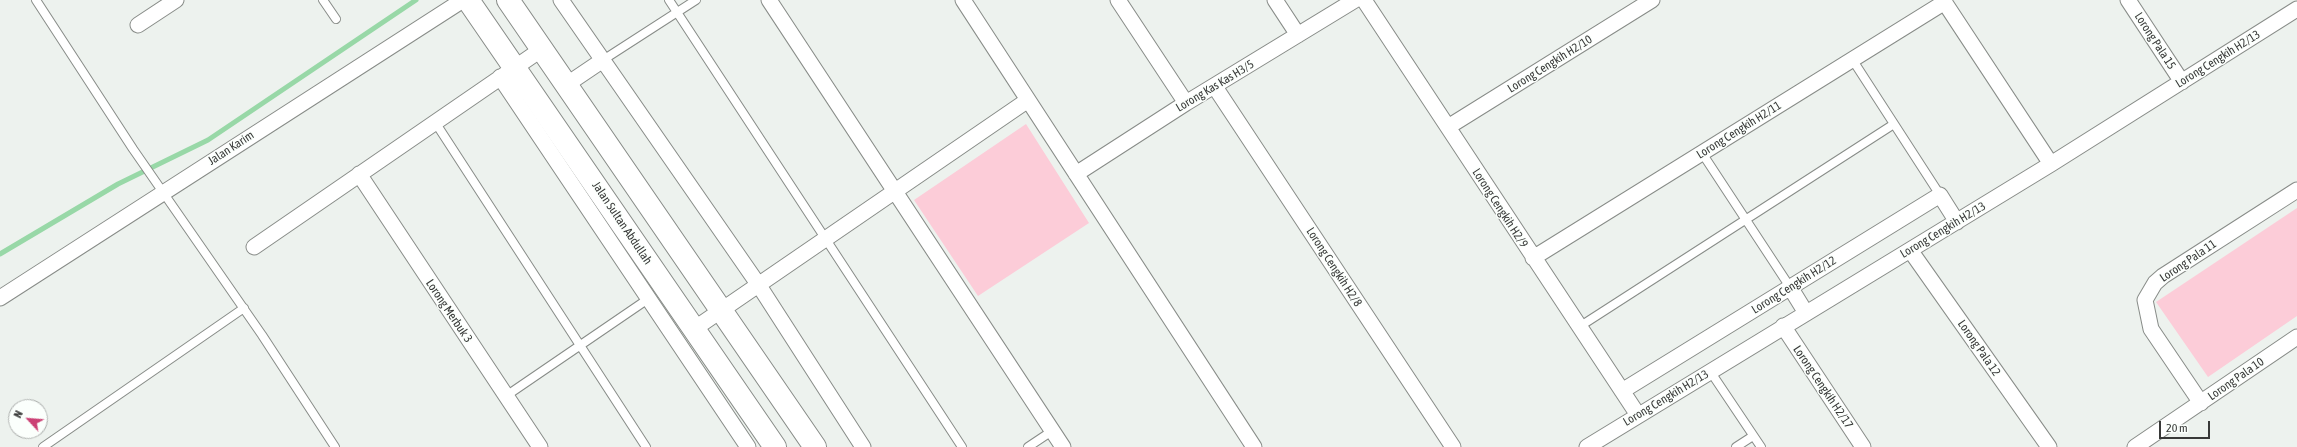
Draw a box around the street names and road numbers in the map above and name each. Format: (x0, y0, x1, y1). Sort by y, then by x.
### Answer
street label: Lorong Pala 15 (2131, 10, 2179, 72)
street label: Lorong Cengkih H2/13 (2173, 27, 2263, 91)
street label: Lorong Cengkih H2/10 (1505, 32, 1595, 96)
street label: Lorong Kas Kas H3/5 (1173, 57, 1257, 115)
street label: Lorong Cengkih H2/11 (1694, 98, 1784, 162)
street label: Jalan Karim (205, 128, 257, 168)
street label: Lorong Cengkih H2/9 (1469, 166, 1531, 250)
street label: Jalan Sultan Abdullah (589, 179, 655, 267)
street label: Lorong Cengkih H2/13 (1898, 199, 1988, 261)
street label: Lorong Cengkih H2/8 (1303, 225, 1365, 309)
street label: Lorong Pala 11 (2157, 237, 2219, 285)
street label: Lorong Cengkih H2/12 (1749, 253, 1839, 317)
street label: Lorong Merbuk 3 (423, 277, 475, 345)
street label: Lorong Pala 12 (1954, 317, 2004, 379)
street label: Lorong Cengkih H2/17 (1790, 343, 1856, 431)
street label: Lorong Pala 10 (2205, 354, 2267, 404)
street label: Lorong Cengkih H2/13 (1621, 367, 1711, 429)

